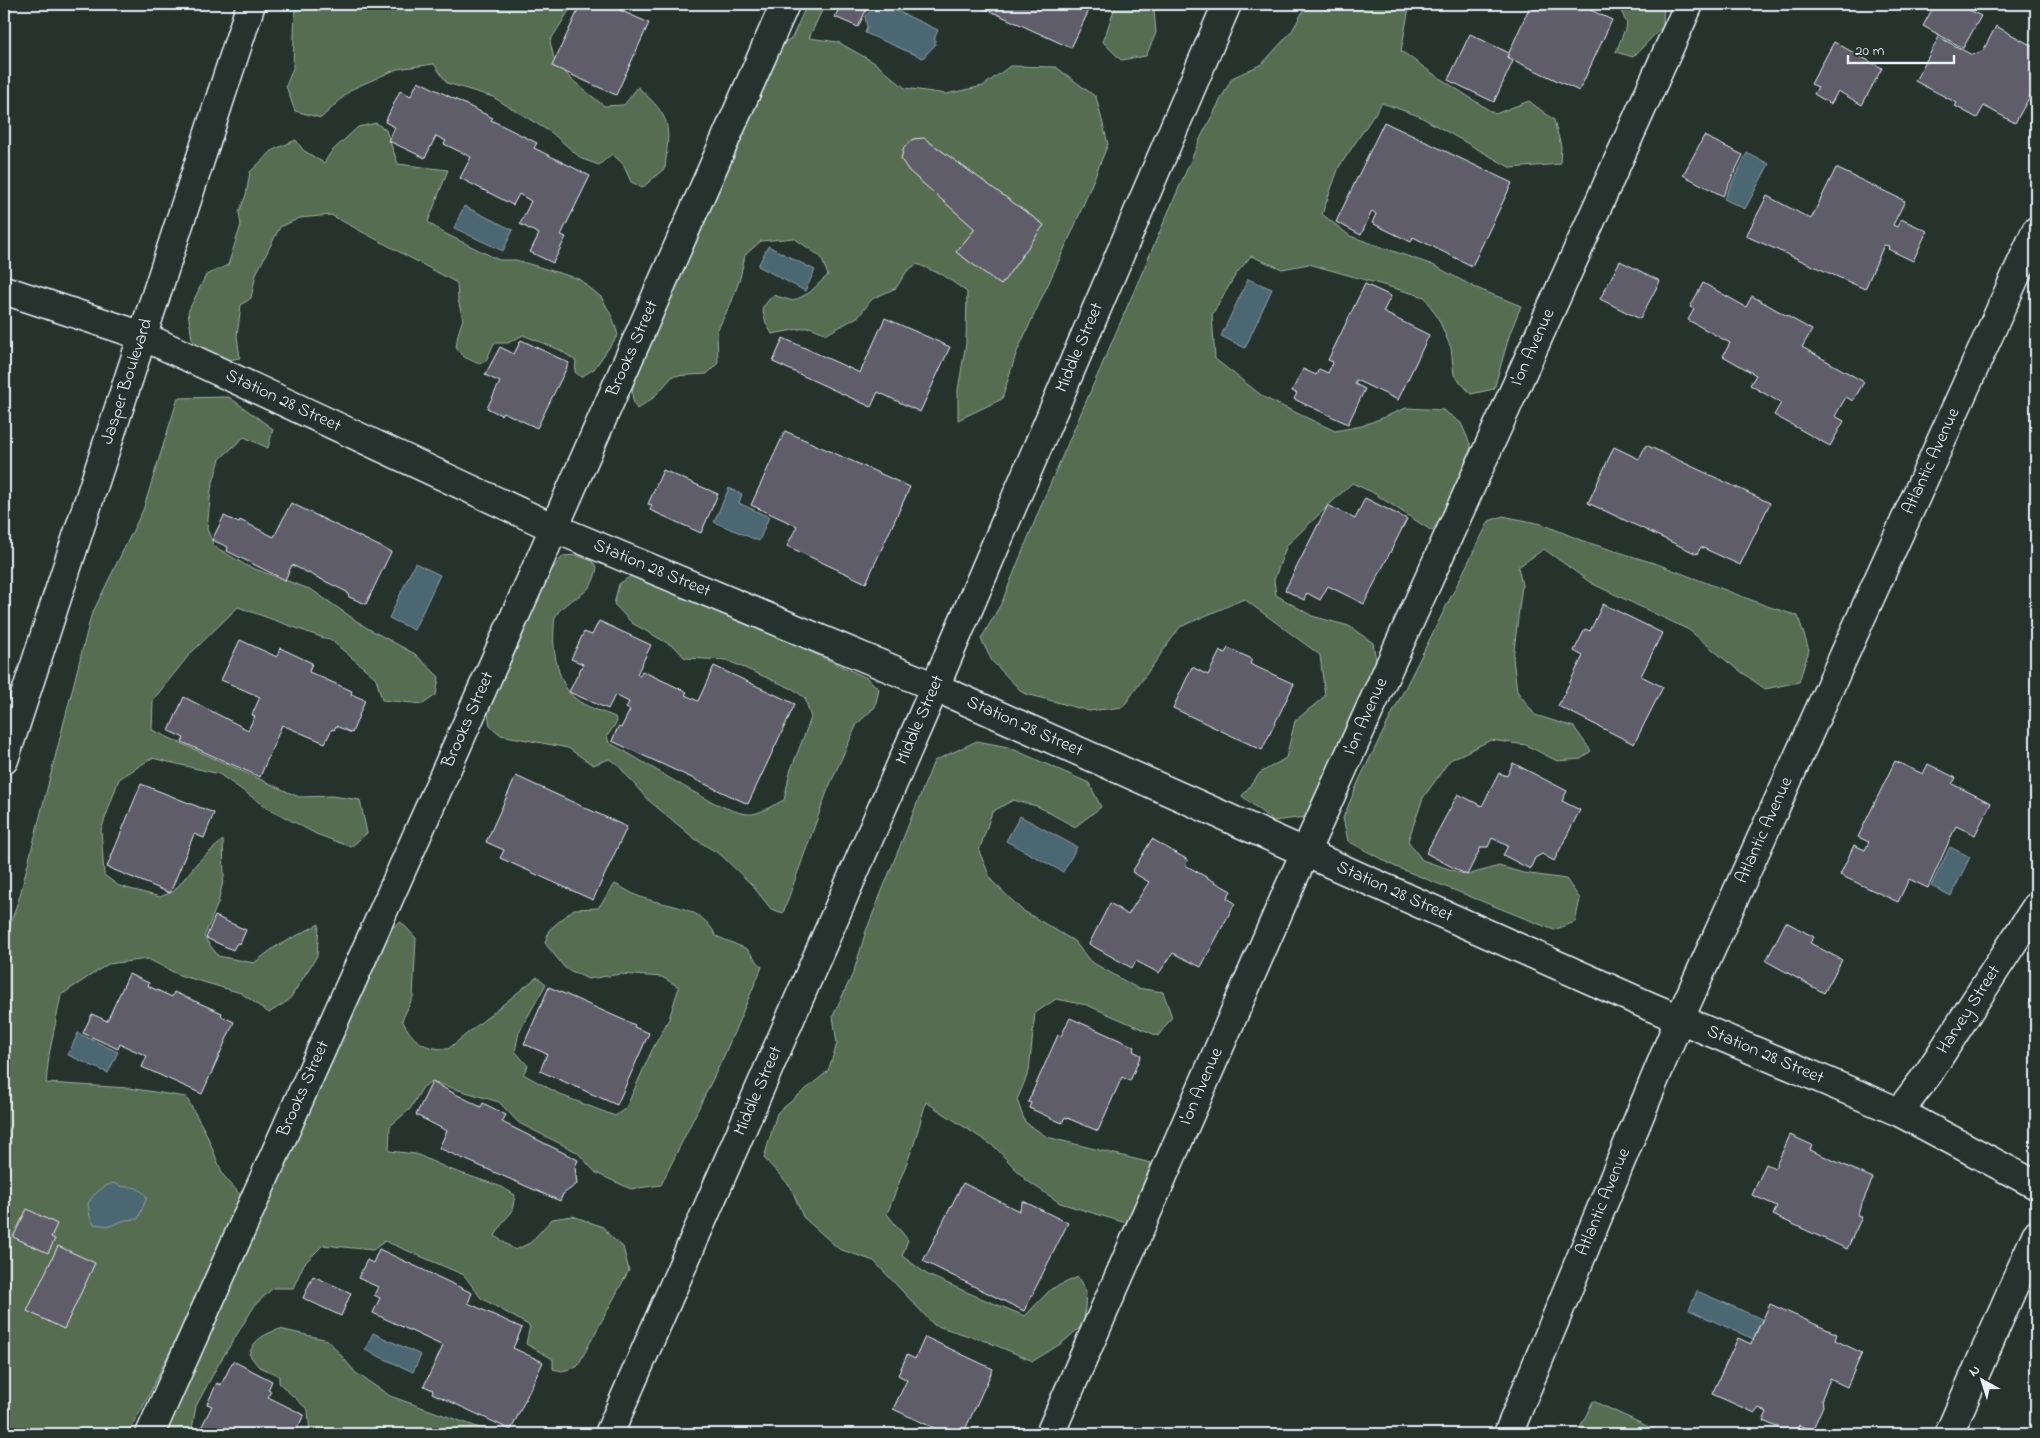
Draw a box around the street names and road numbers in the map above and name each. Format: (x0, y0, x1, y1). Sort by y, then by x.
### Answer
street label: Brooks Street (600, 296, 666, 402)
street label: Middle Street (1049, 299, 1111, 397)
street label: I'on Avenue (1505, 304, 1563, 391)
street label: Jasper Boulevard (95, 315, 160, 448)
street label: Station 28 Street (221, 363, 345, 440)
street label: Atlantic Avenue (1896, 403, 1968, 519)
street label: Station 28 Street (589, 533, 714, 605)
street label: Brooks Street (435, 668, 501, 773)
street label: Middle Street (890, 671, 952, 769)
street label: I'on Avenue (1338, 673, 1396, 760)
street label: Station 28 Street (962, 690, 1087, 764)
street label: Atlantic Avenue (1729, 772, 1801, 888)
street label: Station 28 Street (1332, 855, 1457, 930)
street label: Harvey Street (1931, 960, 2008, 1060)
street label: Station 28 Street (1702, 1019, 1828, 1092)
street label: Brooks Street (271, 1036, 337, 1142)
street label: Middle Street (728, 1042, 790, 1140)
street label: I'on Avenue (1173, 1043, 1231, 1130)
street label: Atlantic Avenue (1570, 1143, 1638, 1260)

